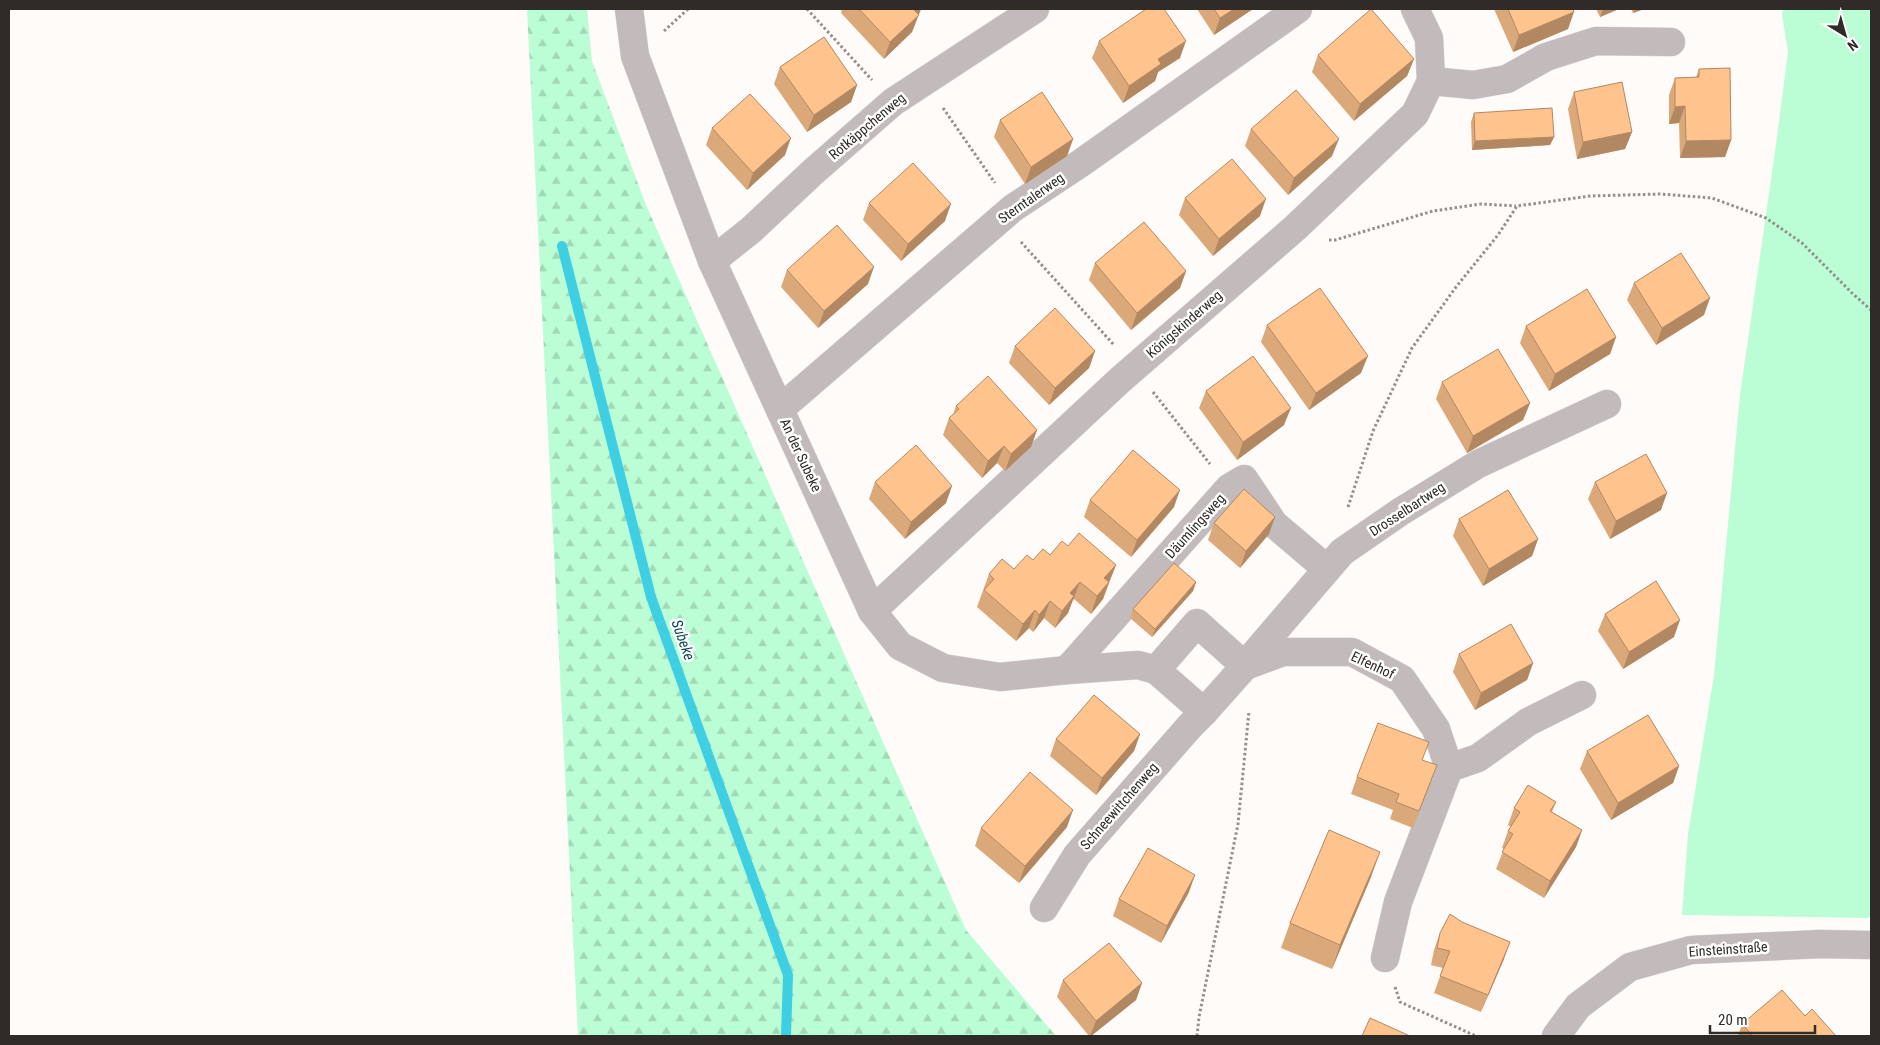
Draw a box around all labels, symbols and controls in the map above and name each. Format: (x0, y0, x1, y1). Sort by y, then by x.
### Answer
north arrow (1820, 10, 1870, 60)
text: N (1845, 36, 1861, 54)
street label: Rotkäppchenweg (826, 89, 908, 163)
street label: Sterntalerweg (995, 169, 1067, 227)
street label: Königskinderweg (1143, 287, 1225, 361)
street label: An der Subeke (777, 416, 825, 495)
street label: Drosselbartweg (1366, 479, 1448, 539)
street label: Däumlingsweg (1162, 491, 1228, 561)
water label: Subeke (667, 617, 699, 663)
street label: Elfenhof (1349, 648, 1398, 682)
street label: Schneewittchenweg (1077, 759, 1161, 853)
street label: Einsteinstraße (1688, 938, 1768, 960)
scale bar (1710, 1002, 1815, 1034)
text: 20 m (1718, 1011, 1748, 1029)

